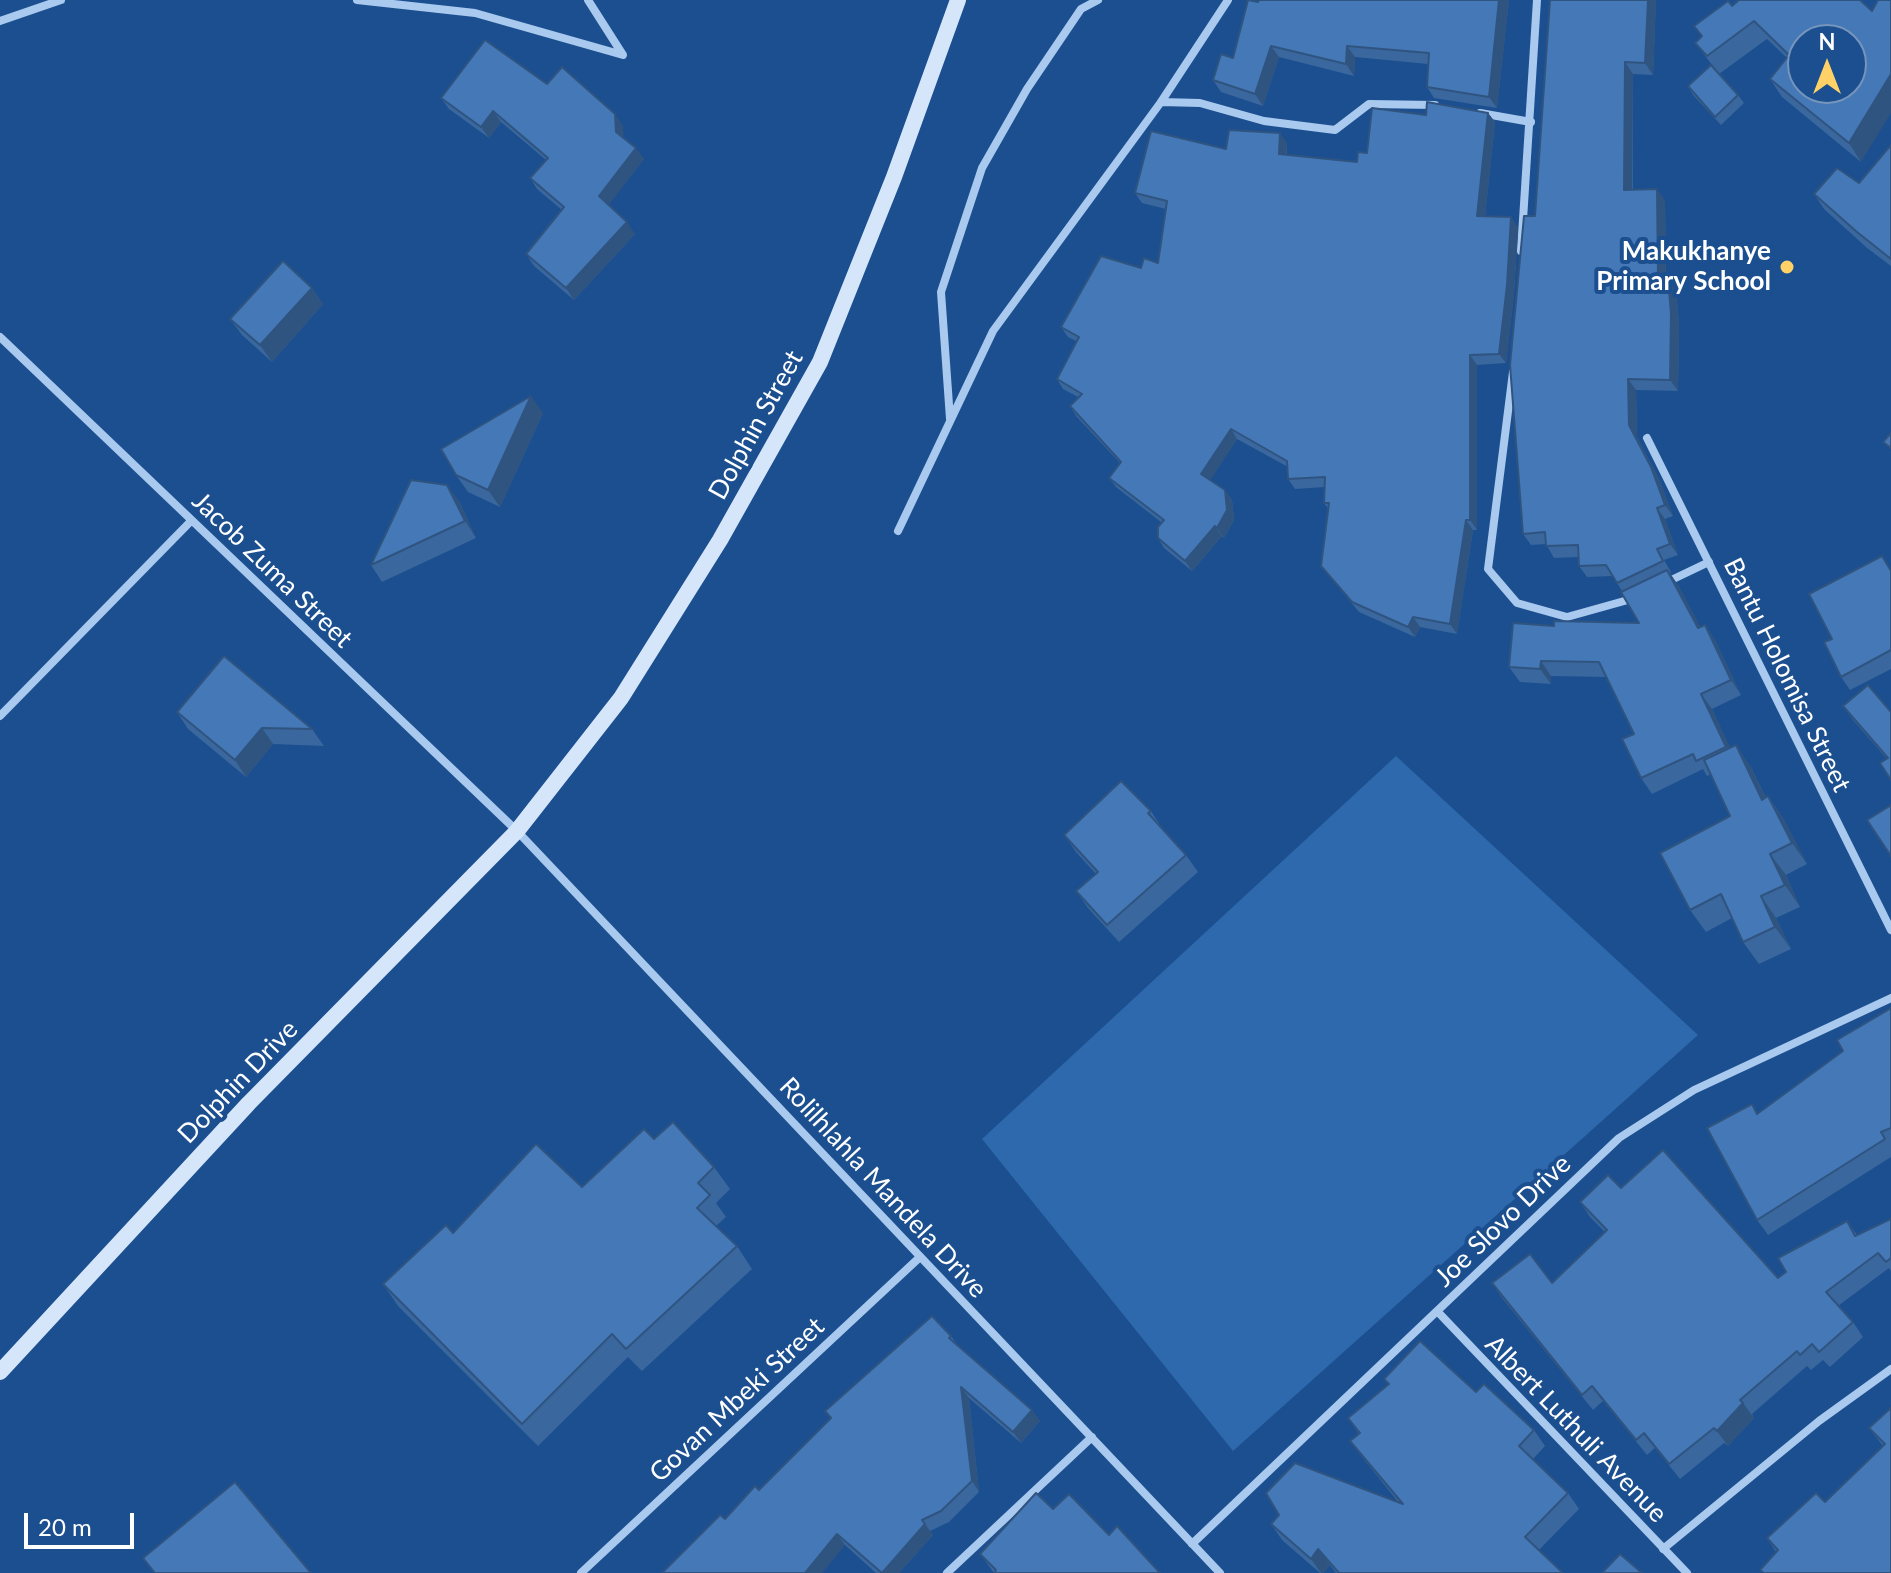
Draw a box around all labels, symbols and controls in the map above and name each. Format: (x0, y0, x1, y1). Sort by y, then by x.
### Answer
north arrow (1787, 24, 1867, 104)
text: N (1819, 28, 1835, 55)
place label: Makukhanye Primary School (1596, 236, 1771, 298)
marker: Makukhanye Primary School (1778, 258, 1796, 276)
street label: Dolphin Street (702, 345, 810, 505)
street label: Jacob Zuma Street (185, 486, 359, 654)
street label: Bantu Holomisa Street (1717, 553, 1857, 797)
street label: Dolphin Drive (172, 1014, 304, 1150)
street label: Rolilhlahla Mandela Drive (773, 1071, 993, 1305)
street label: Joe Slovo Drive (1429, 1148, 1577, 1294)
street label: Govan Mbeki Street (643, 1311, 831, 1489)
street label: Albert Luthuli Avenue (1479, 1329, 1673, 1529)
scale bar (28, 1497, 138, 1547)
text: 20 m (38, 1512, 92, 1541)

